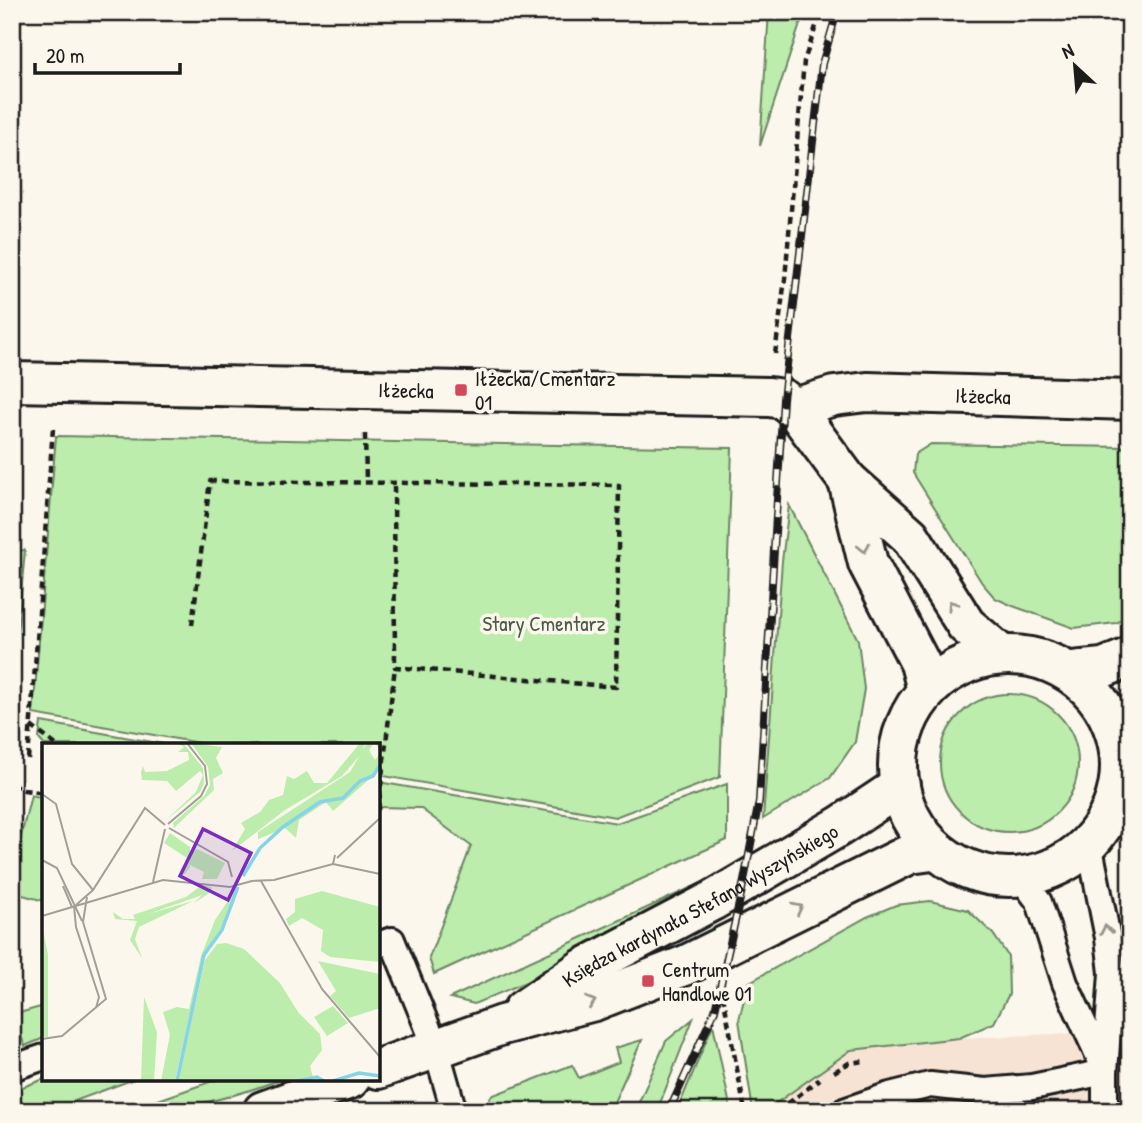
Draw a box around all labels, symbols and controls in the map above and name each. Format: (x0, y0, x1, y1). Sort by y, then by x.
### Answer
scale bar (35, 32, 180, 76)
north arrow (1040, 32, 1110, 102)
text: N (1057, 37, 1078, 65)
text: 20 m (46, 41, 84, 70)
place label: Iłżecka/Cmentarz 01 (475, 364, 615, 417)
street label: Iłżecka (378, 375, 434, 405)
street label: Iłżecka (955, 380, 1011, 411)
marker: Iłżecka/Cmentarz 01 (453, 382, 469, 398)
one-way arrow (856, 541, 870, 553)
one-way arrow (948, 600, 960, 613)
park label: Stary Cmentarz (482, 609, 606, 638)
inset map (42, 743, 380, 1081)
street label: Księdza kardynała Stefana Wyszyńskiego (556, 816, 843, 994)
one-way arrow (791, 903, 804, 917)
one-way arrow (1099, 925, 1114, 936)
place label: Centrum Handlowe 01 (662, 955, 752, 1008)
marker: Centrum Handlowe 01 (640, 973, 656, 989)
one-way arrow (585, 995, 597, 1010)

